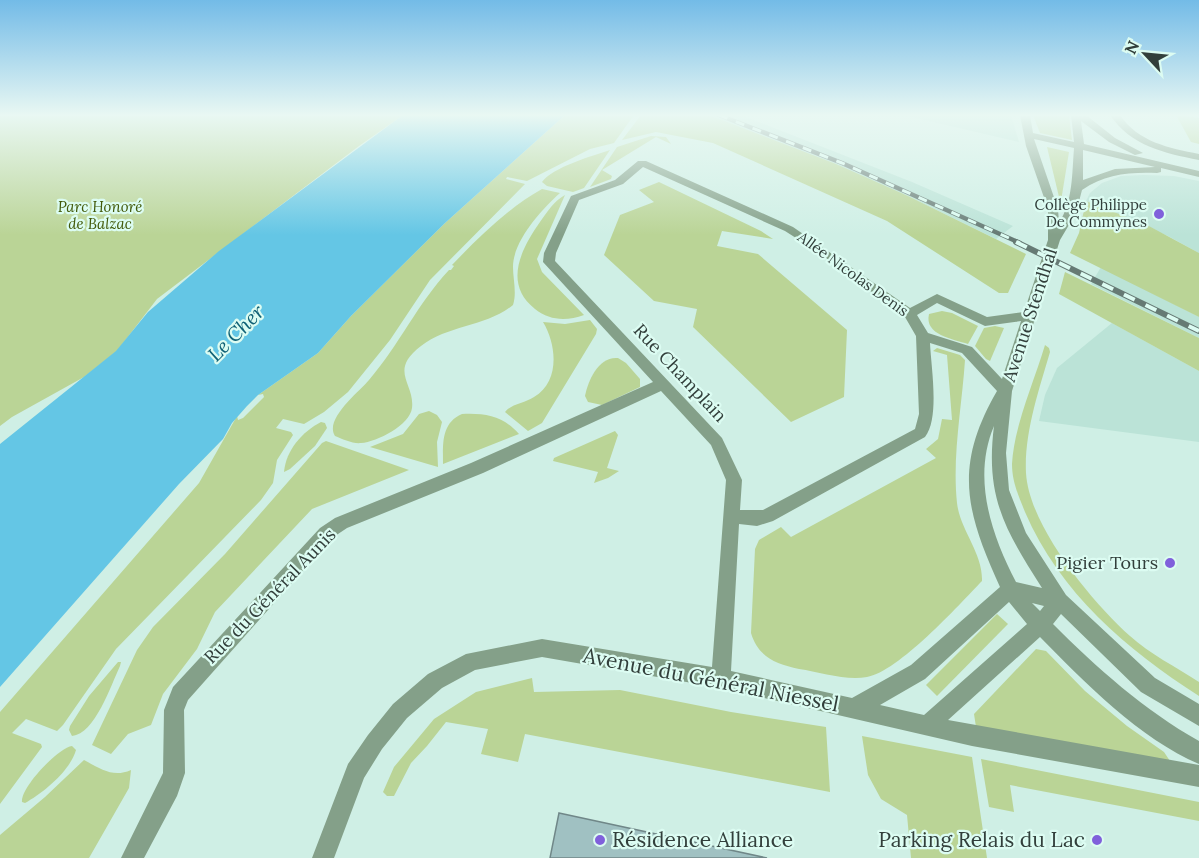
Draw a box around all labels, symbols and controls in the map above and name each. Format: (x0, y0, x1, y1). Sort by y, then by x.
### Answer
north arrow (1115, 24, 1175, 84)
text: N (1120, 37, 1143, 57)
place label: Collège Philippe De Commynes (1035, 195, 1147, 231)
park label: Parc Honoré de Balzac (58, 197, 142, 233)
marker: Collège Philippe De Commynes (1152, 207, 1166, 221)
street label: Allée Nicolas Denis (793, 226, 912, 320)
street label: Avenue Stendhal (997, 245, 1062, 386)
water label: Le Cher (202, 298, 270, 366)
street label: Rue Champlain (629, 319, 732, 427)
street label: Rue du Général Aunis (199, 523, 340, 668)
place label: Pigier Tours (1056, 551, 1158, 574)
marker: Pigier Tours (1163, 556, 1177, 570)
street label: Avenue du Général Niessel (580, 641, 841, 718)
place label: Résidence Alliance (612, 826, 793, 853)
place label: Parking Relais du Lac (878, 826, 1085, 853)
marker: Résidence Alliance (593, 833, 607, 847)
marker: Parking Relais du Lac (1090, 833, 1104, 847)

